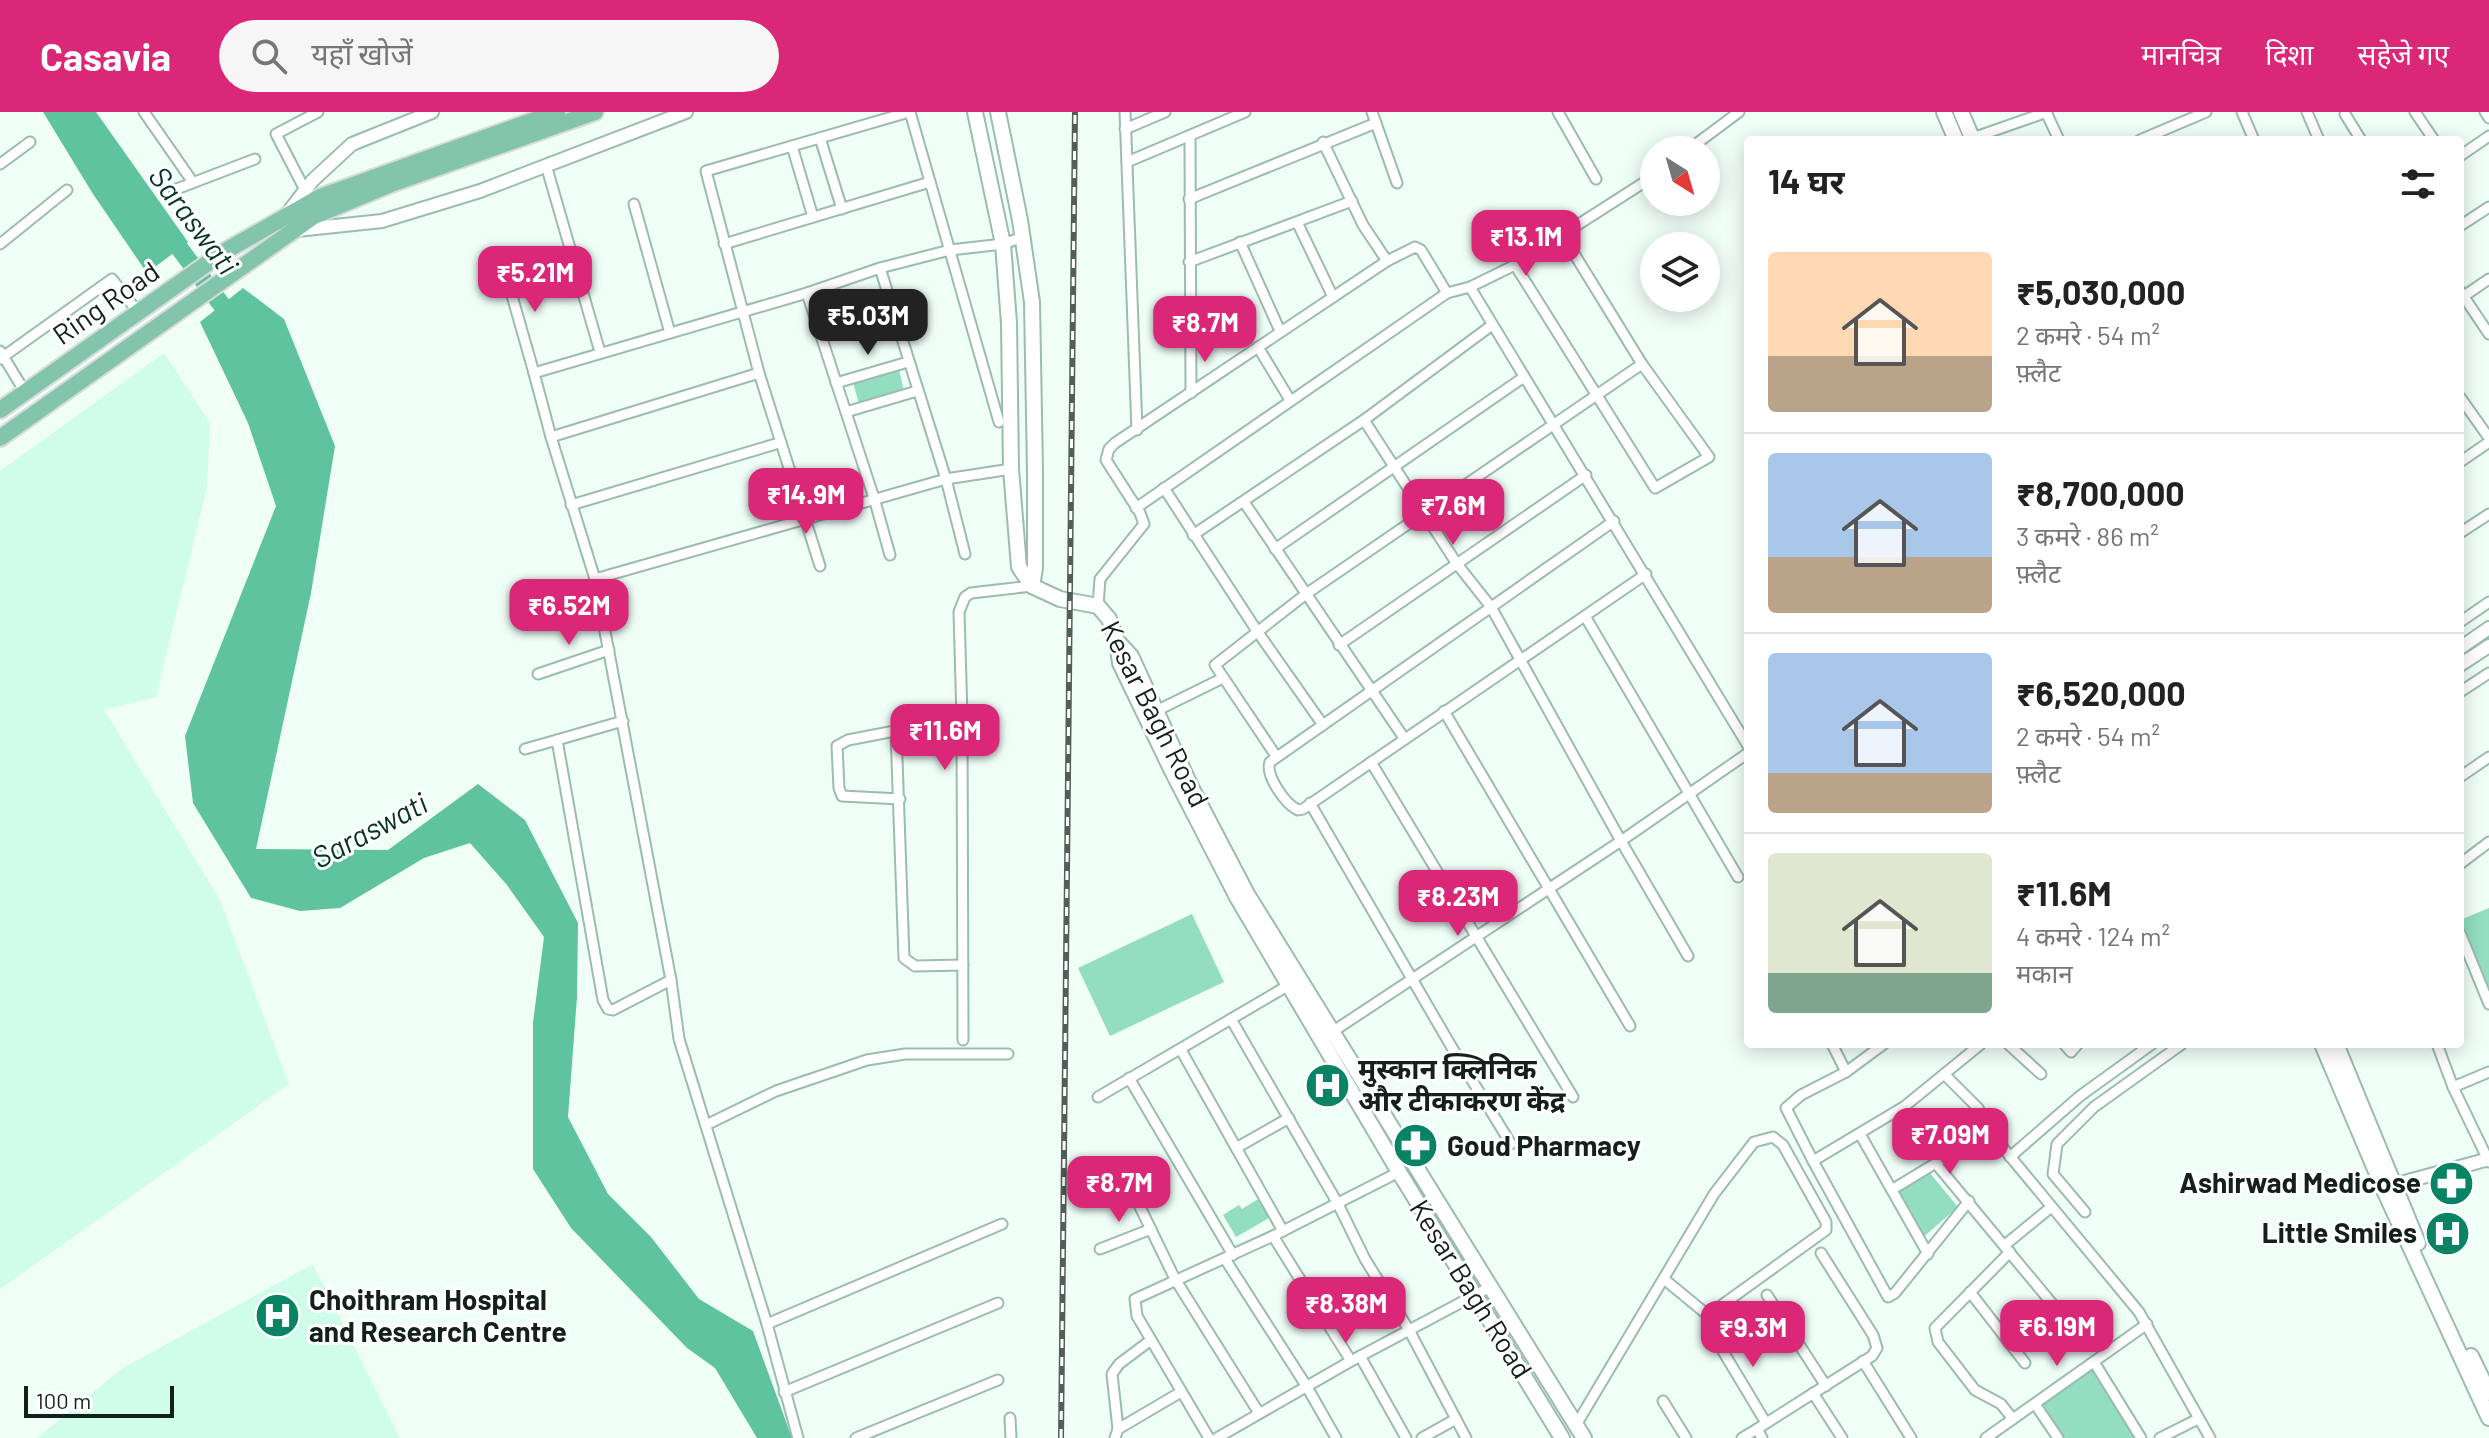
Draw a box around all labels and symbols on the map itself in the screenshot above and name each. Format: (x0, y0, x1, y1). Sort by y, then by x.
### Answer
north arrow (1640, 136, 1720, 216)
water label: Saraswati (142, 159, 247, 281)
pin: ₹13.1M (1461, 210, 1591, 278)
pin: ₹5.21M (470, 246, 600, 314)
street label: Ring Road (46, 253, 165, 351)
pin: ₹5.03M (803, 289, 933, 357)
pin: ₹8.7M (1149, 296, 1261, 364)
pin: ₹14.9M (741, 468, 871, 536)
pin: ₹7.6M (1397, 479, 1509, 547)
pin: ₹6.52M (504, 579, 634, 647)
street label: Kesar Bagh Road (1094, 615, 1217, 812)
pin: ₹11.6M (880, 704, 1010, 772)
water label: Saraswati (305, 783, 434, 875)
pin: ₹8.23M (1393, 870, 1523, 938)
place label: मुस्कान क्लिनिक और टीकाकरण केंद्र (1358, 1051, 1567, 1117)
hospital icon: मुस्कान क्लिनिक और टीकाकरण केंद्र (1303, 1061, 1351, 1109)
pin: ₹7.09M (1885, 1108, 2015, 1176)
pharmacy icon: Goud Pharmacy (1392, 1122, 1440, 1170)
place label: Goud Pharmacy (1447, 1128, 1641, 1162)
pin: ₹8.7M (1063, 1156, 1175, 1224)
pharmacy icon: Ashirwad Medicose (2428, 1159, 2476, 1207)
place label: Ashirwad Medicose (2179, 1165, 2421, 1199)
street label: Kesar Bagh Road (1403, 1193, 1540, 1384)
hospital icon: Little Smiles (2424, 1209, 2472, 1257)
place label: Little Smiles (2262, 1215, 2417, 1249)
pin: ₹8.38M (1281, 1277, 1411, 1345)
place label: Choithram Hospital and Research Centre (309, 1282, 567, 1348)
hospital icon: Choithram Hospital and Research Centre (254, 1292, 302, 1340)
pin: ₹6.19M (1992, 1300, 2122, 1368)
pin: ₹9.3M (1697, 1301, 1809, 1369)
scale bar (24, 1382, 174, 1418)

